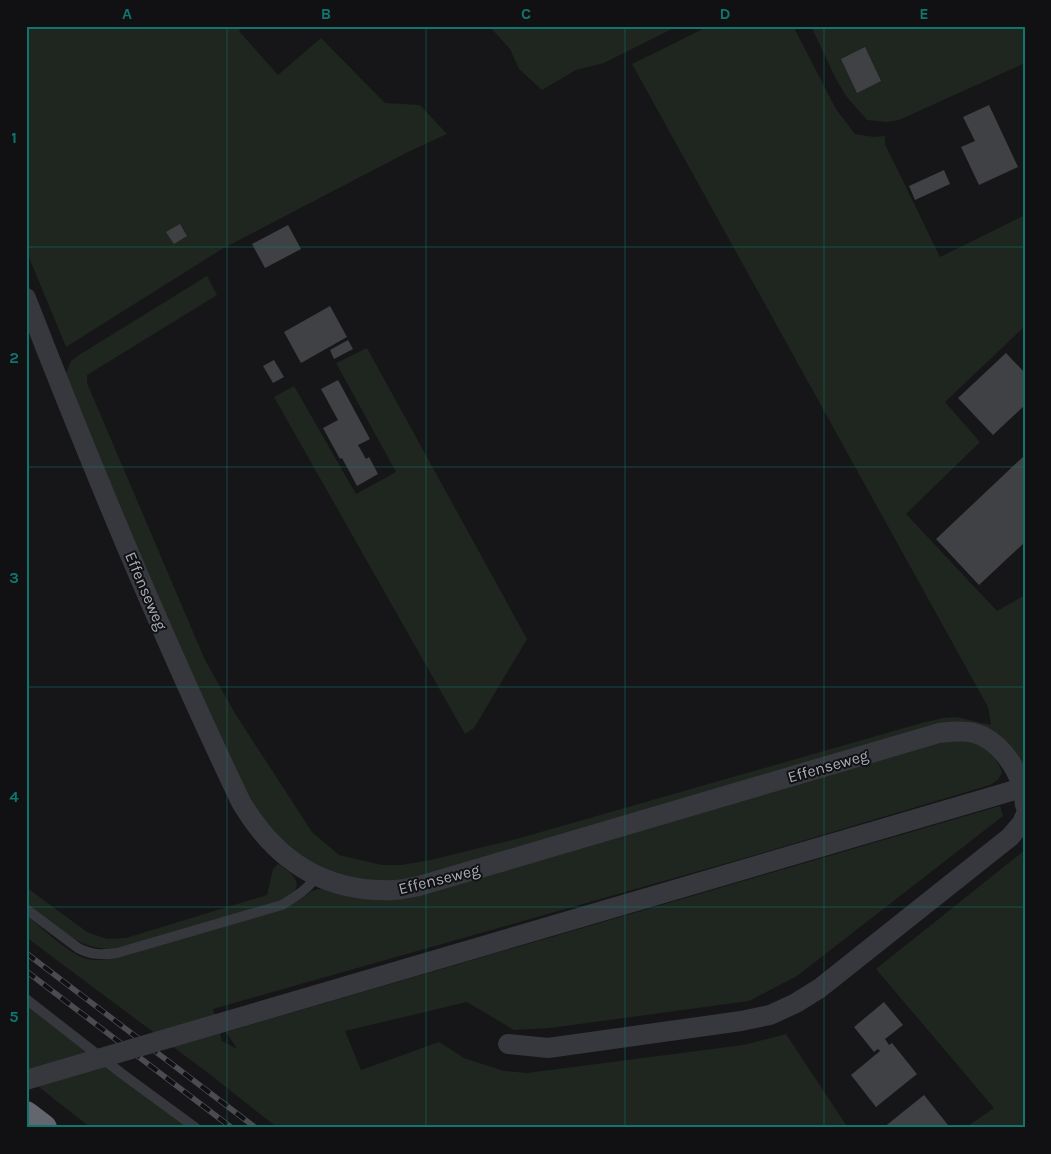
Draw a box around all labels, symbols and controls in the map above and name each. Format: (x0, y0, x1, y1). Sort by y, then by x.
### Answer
text: A (122, 4, 132, 23)
text: B (321, 4, 331, 23)
text: C (521, 4, 531, 23)
text: D (720, 4, 731, 23)
text: E (919, 4, 929, 23)
text: 1 (11, 128, 17, 147)
text: 2 (9, 348, 19, 367)
street label: Effenseweg (121, 549, 171, 633)
text: 3 (9, 568, 19, 587)
street label: Effenseweg (785, 745, 871, 787)
text: 4 (9, 787, 19, 806)
street label: Effenseweg (396, 860, 482, 898)
text: 5 (9, 1007, 19, 1026)

